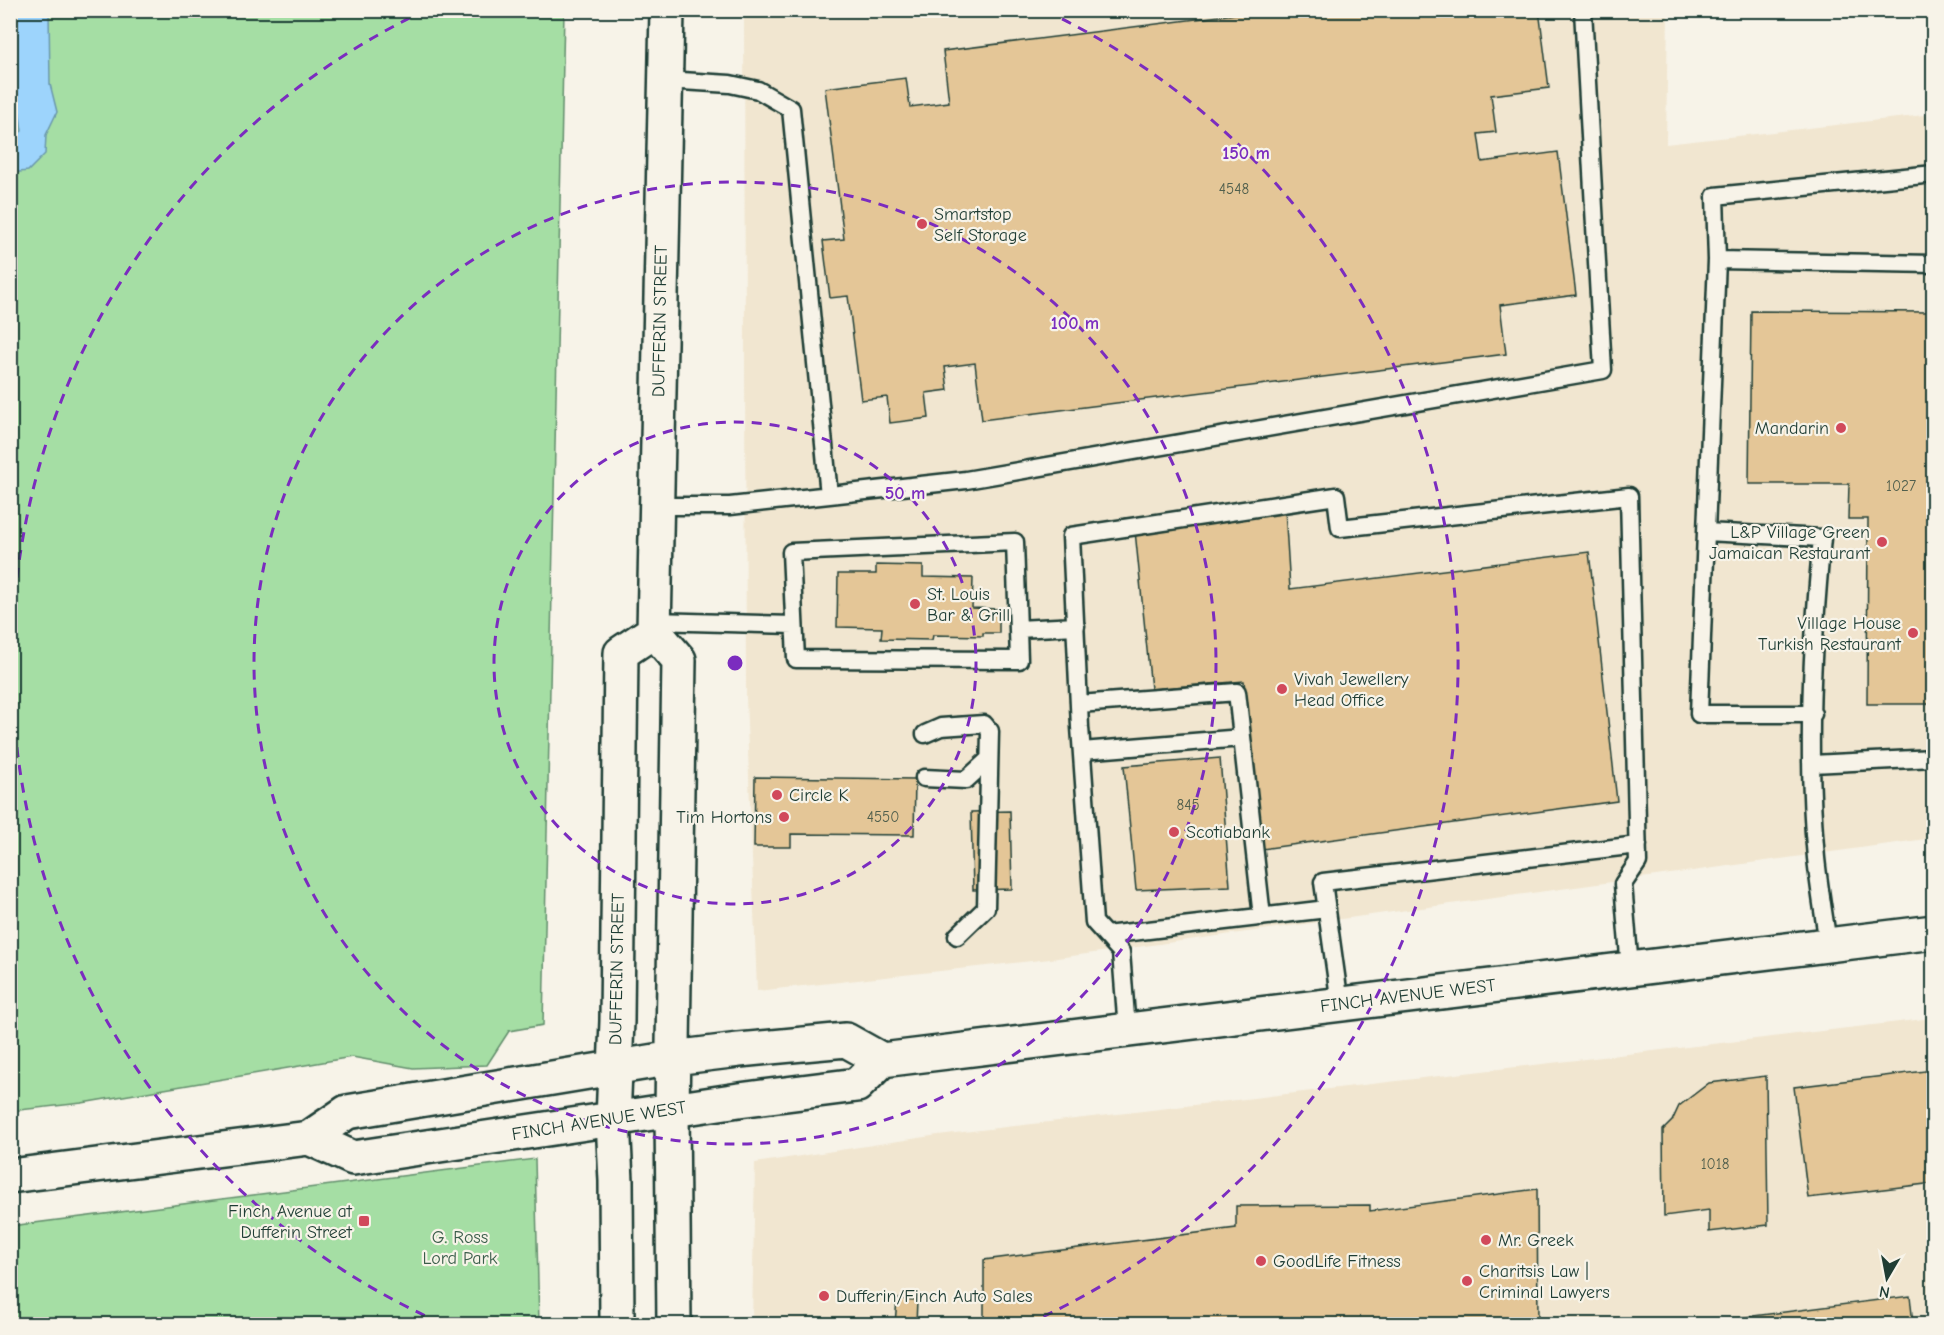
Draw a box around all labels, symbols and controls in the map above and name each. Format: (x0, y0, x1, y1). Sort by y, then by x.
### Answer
text: 150 m (1222, 143, 1270, 164)
house number: 4548 (1219, 180, 1249, 198)
place label: Smartstop Self Storage (934, 204, 1027, 246)
marker: Smartstop Self Storage (915, 217, 929, 231)
street label: DUFFERIN STREET (648, 244, 672, 397)
text: 100 m (1051, 313, 1099, 334)
place label: Mandarin (1755, 418, 1829, 439)
marker: Mandarin (1834, 421, 1848, 435)
house number: 1027 (1886, 477, 1916, 495)
text: 50 m (885, 483, 925, 504)
place label: L&P Village Green Jamaican Restaurant (1709, 522, 1871, 564)
marker: L&P Village Green Jamaican Restaurant (1875, 535, 1889, 549)
place label: St. Louis Bar & Grill (927, 584, 1010, 626)
marker: St. Louis Bar & Grill (908, 597, 922, 611)
place label: Village House Turkish Restaurant (1758, 613, 1902, 655)
marker: Village House Turkish Restaurant (1906, 626, 1920, 640)
centre of rings (725, 653, 745, 673)
place label: Vivah Jewellery Head Office (1294, 669, 1410, 711)
marker: Vivah Jewellery Head Office (1275, 682, 1289, 696)
place label: Circle K (789, 785, 848, 806)
marker: Circle K (770, 788, 784, 802)
house number: 845 (1176, 796, 1200, 814)
place label: Tim Hortons (676, 807, 772, 828)
house number: 4550 (867, 808, 899, 826)
marker: Tim Hortons (777, 810, 791, 824)
place label: Scotiabank (1186, 822, 1270, 843)
marker: Scotiabank (1167, 825, 1181, 839)
street label: DUFFERIN STREET (605, 892, 629, 1045)
street label: FINCH AVENUE WEST (1319, 975, 1497, 1017)
street label: FINCH AVENUE WEST (510, 1097, 688, 1145)
house number: 1018 (1701, 1155, 1729, 1173)
place label: Finch Avenue at Dufferin Street (228, 1201, 353, 1243)
marker: Finch Avenue at Dufferin Street (357, 1214, 371, 1228)
park label: G. Ross Lord Park (423, 1227, 498, 1269)
place label: Mr. Greek (1498, 1230, 1574, 1251)
marker: Mr. Greek (1479, 1233, 1493, 1247)
north arrow (1857, 1248, 1917, 1308)
place label: GoodLife Fitness (1273, 1251, 1401, 1272)
marker: GoodLife Fitness (1254, 1254, 1268, 1268)
place label: Charitsis Law | Criminal Lawyers (1479, 1261, 1610, 1303)
marker: Charitsis Law | Criminal Lawyers (1460, 1274, 1474, 1288)
text: N (1878, 1282, 1891, 1302)
place label: Dufferin/Finch Auto Sales (836, 1286, 1033, 1307)
marker: Dufferin/Finch Auto Sales (817, 1289, 831, 1303)

